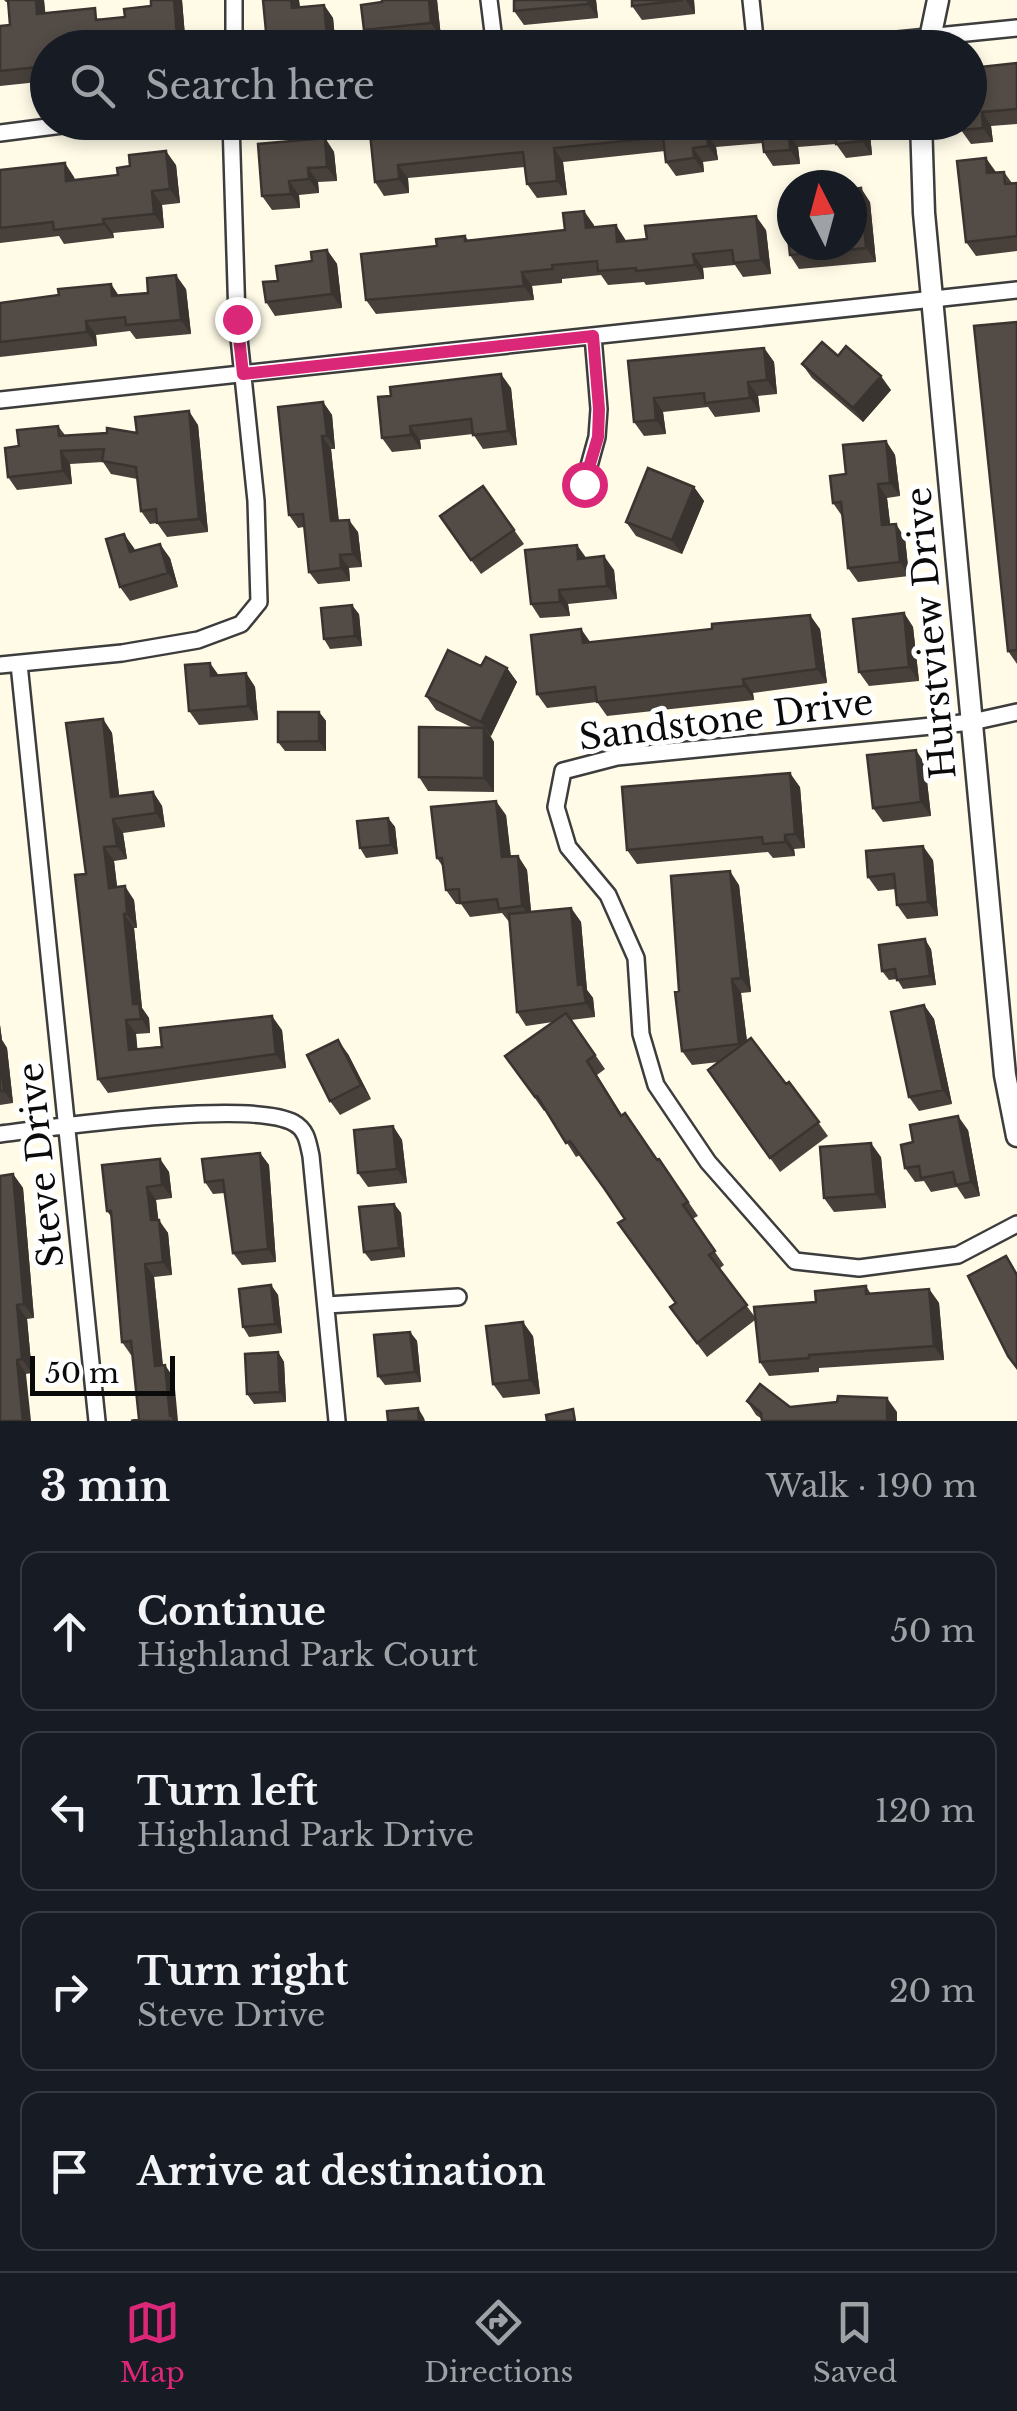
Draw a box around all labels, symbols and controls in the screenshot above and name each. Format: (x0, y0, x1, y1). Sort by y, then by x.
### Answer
search box (30, 30, 987, 140)
icon: search (65, 58, 120, 113)
text: Search here (145, 62, 375, 109)
north arrow (777, 170, 867, 260)
route end (215, 297, 261, 343)
route start (562, 462, 608, 508)
street label: Hurstview Drive (896, 485, 965, 781)
street label: Sandstone Drive (576, 680, 875, 759)
street label: Steve Drive (8, 1060, 73, 1270)
scale bar (30, 1351, 175, 1396)
text: 50 m (45, 1356, 119, 1391)
text: 3 min (40, 1460, 170, 1512)
text: Walk · 190 m (766, 1466, 977, 1506)
text: Continue (137, 1588, 326, 1635)
icon: ahead (42, 1604, 97, 1659)
text: 50 m (890, 1611, 975, 1651)
text: Highland Park Court (137, 1635, 478, 1675)
text: Turn left (137, 1768, 318, 1815)
icon: left (42, 1784, 97, 1839)
text: 120 m (875, 1791, 975, 1831)
text: Highland Park Drive (137, 1815, 474, 1855)
text: Turn right (137, 1948, 348, 1995)
icon: right (42, 1964, 97, 2019)
text: 20 m (889, 1971, 975, 2011)
text: Steve Drive (137, 1995, 325, 2035)
icon: arrive (42, 2144, 97, 2199)
text: Arrive at destination (137, 2148, 546, 2195)
tab: Map (120, 2295, 185, 2390)
tab: Directions (424, 2295, 573, 2390)
tab: Saved (813, 2295, 897, 2390)

